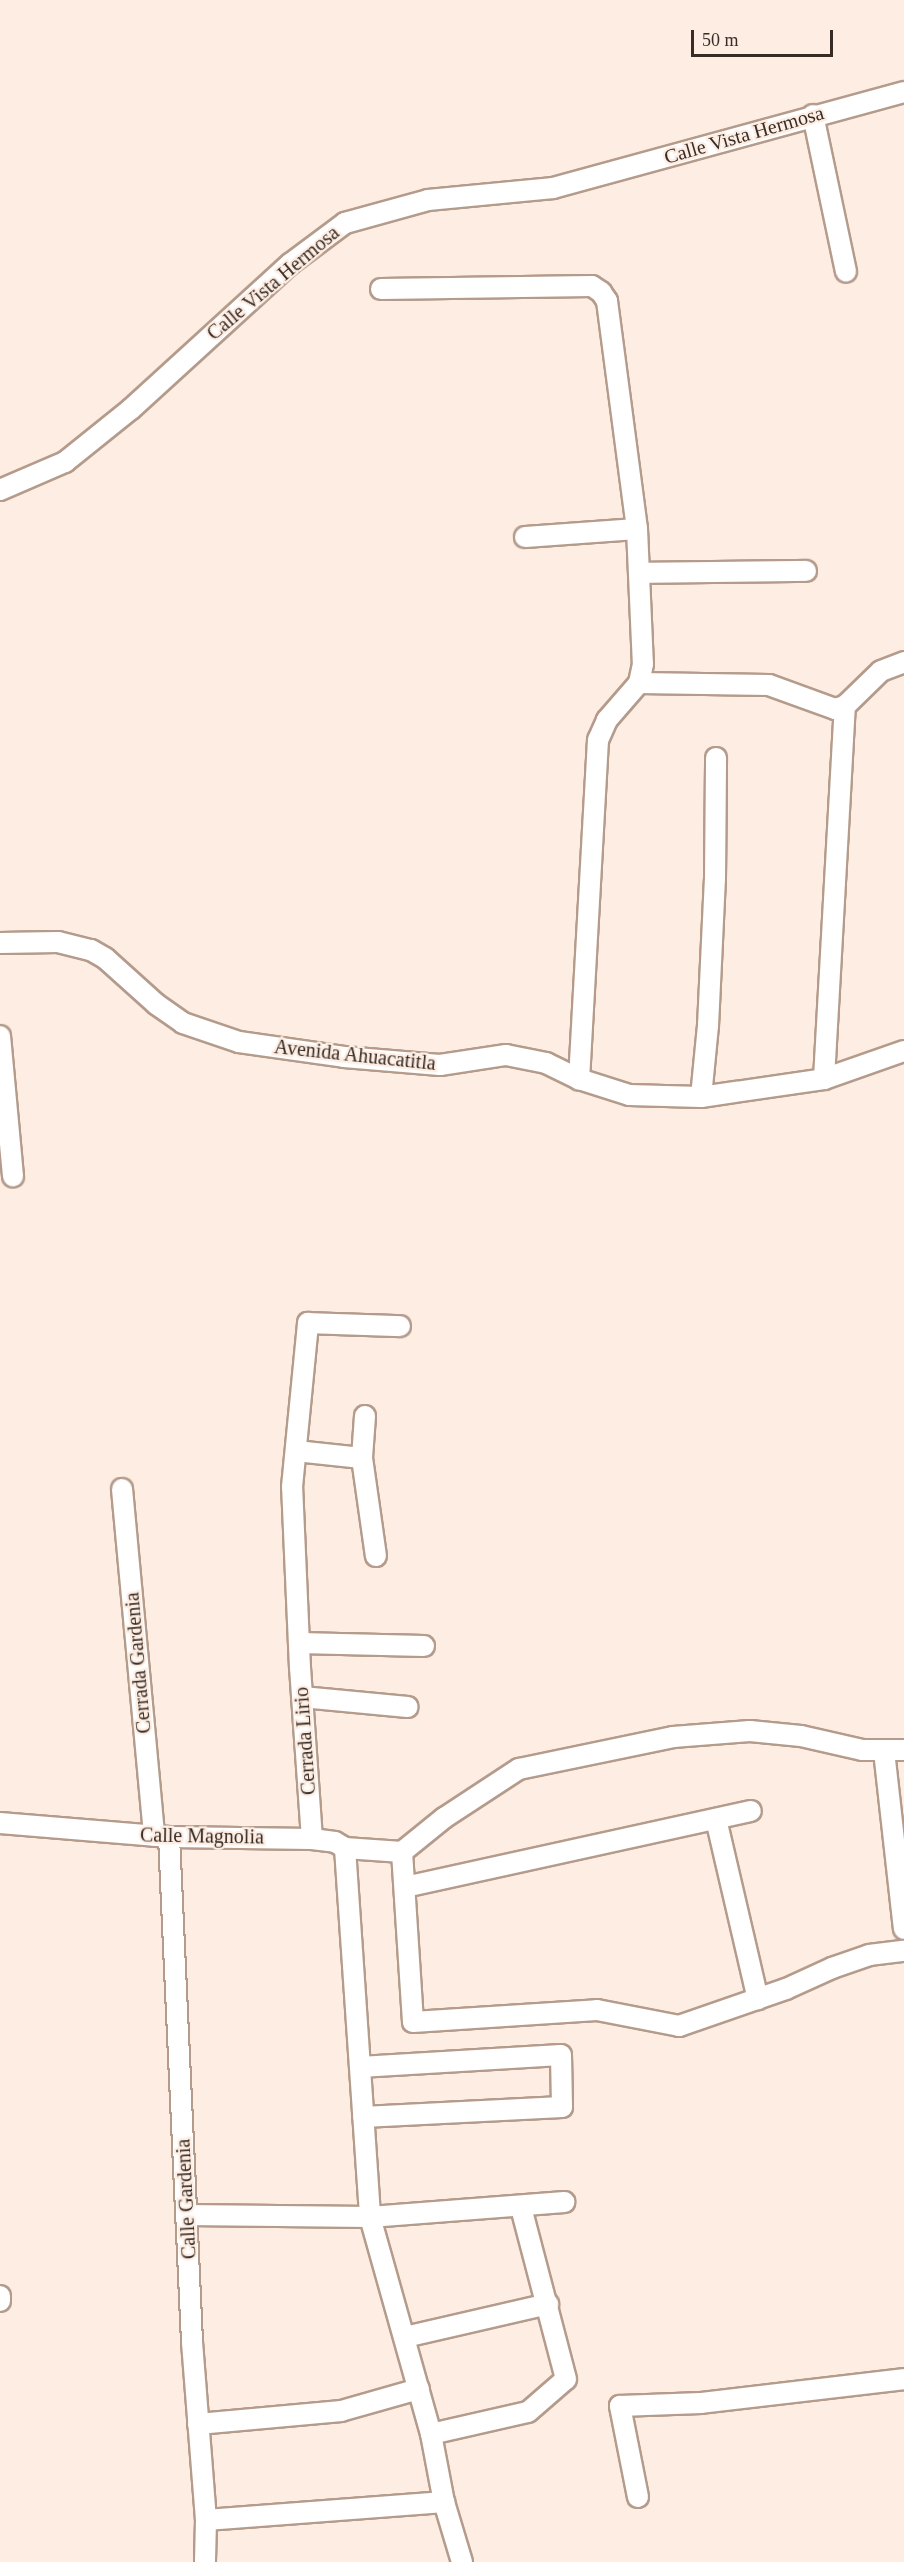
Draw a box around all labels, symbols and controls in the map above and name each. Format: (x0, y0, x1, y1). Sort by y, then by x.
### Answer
scale bar (694, 18, 836, 56)
text: 50 m (702, 30, 739, 50)
street label: Calle Vista Hermosa (661, 101, 827, 169)
street label: Calle Vista Hermosa (202, 221, 344, 345)
street label: Avenida Ahuacatitla (272, 1035, 438, 1075)
street label: Cerrada Gardenia (120, 1591, 156, 1735)
street label: Cerrada Lirio (289, 1686, 321, 1796)
street label: Calle Magnolia (140, 1823, 264, 1849)
street label: Calle Gardenia (171, 2138, 201, 2260)

